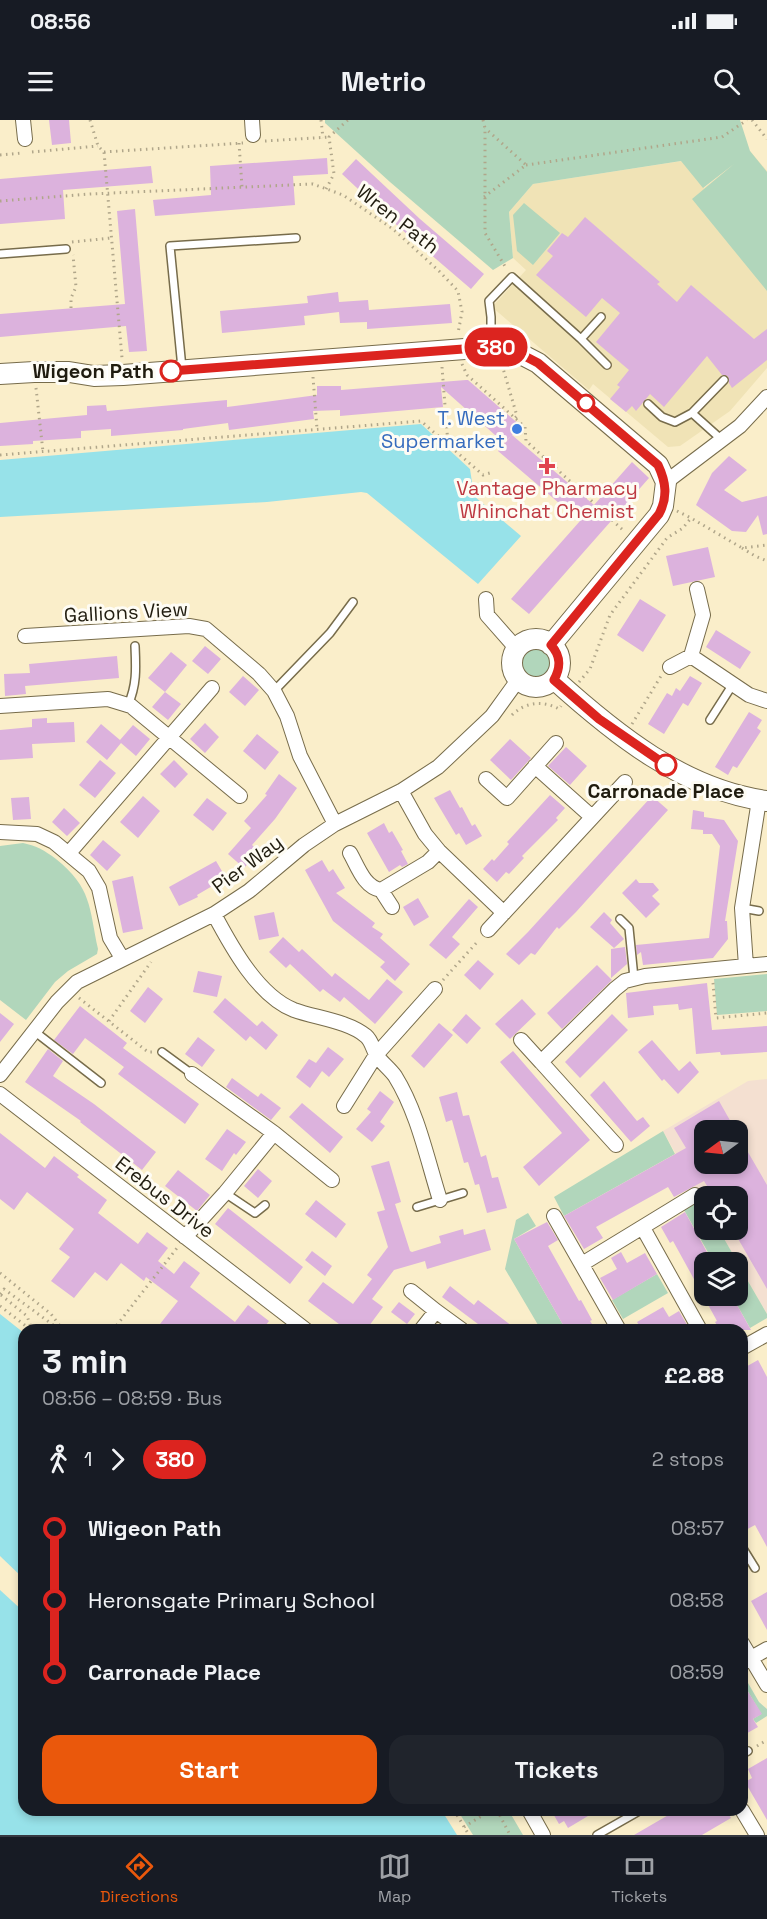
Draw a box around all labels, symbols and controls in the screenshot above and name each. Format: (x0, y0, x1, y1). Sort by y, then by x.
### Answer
text: 08:56 (30, 7, 91, 35)
text: Metrio (341, 64, 426, 99)
icon: menu (24, 65, 57, 98)
icon: search (710, 65, 743, 98)
street label: Wren Path (351, 179, 445, 259)
line badge: 380 (462, 328, 530, 366)
text: 380 (477, 334, 515, 361)
place label: Wigeon Path (33, 358, 154, 384)
marker: Wigeon Path (160, 360, 182, 382)
unlabelled marker (577, 394, 595, 412)
place label: T. West Supermarket (381, 405, 505, 454)
marker: T. West Supermarket (510, 422, 524, 436)
marker: Vantage Pharmacy Whinchat Chemist (540, 459, 554, 473)
place label: Vantage Pharmacy Whinchat Chemist (456, 475, 638, 524)
street label: Gallions View (63, 596, 189, 628)
marker: Carronade Place (655, 754, 677, 776)
place label: Carronade Place (587, 778, 745, 804)
street label: Pier Way (206, 829, 288, 899)
north arrow (694, 1120, 748, 1174)
map controls (694, 1120, 748, 1306)
street label: Erebus Drive (110, 1150, 220, 1244)
button: locate (694, 1186, 748, 1240)
button: layers (694, 1252, 748, 1306)
text: 3 min (42, 1341, 128, 1383)
text: £2.88 (664, 1361, 724, 1389)
text: 08:56 – 08:59 · Bus (42, 1385, 222, 1411)
icon: walk (42, 1443, 75, 1476)
icon: forward (101, 1443, 134, 1476)
text: 1 (84, 1446, 92, 1472)
text: 380 (155, 1446, 194, 1473)
text: 2 stops (652, 1446, 724, 1472)
text: Wigeon Path (88, 1514, 222, 1542)
text: 08:57 (671, 1515, 724, 1541)
text: Heronsgate Primary School (88, 1586, 375, 1614)
text: 08:58 (669, 1587, 724, 1613)
text: Carronade Place (88, 1658, 261, 1686)
text: 08:59 (669, 1659, 724, 1685)
button: Start (42, 1735, 377, 1804)
button: Tickets (389, 1735, 724, 1804)
tab: Directions (100, 1850, 178, 1907)
tab: Map (378, 1850, 411, 1907)
tab: Tickets (611, 1850, 667, 1907)

